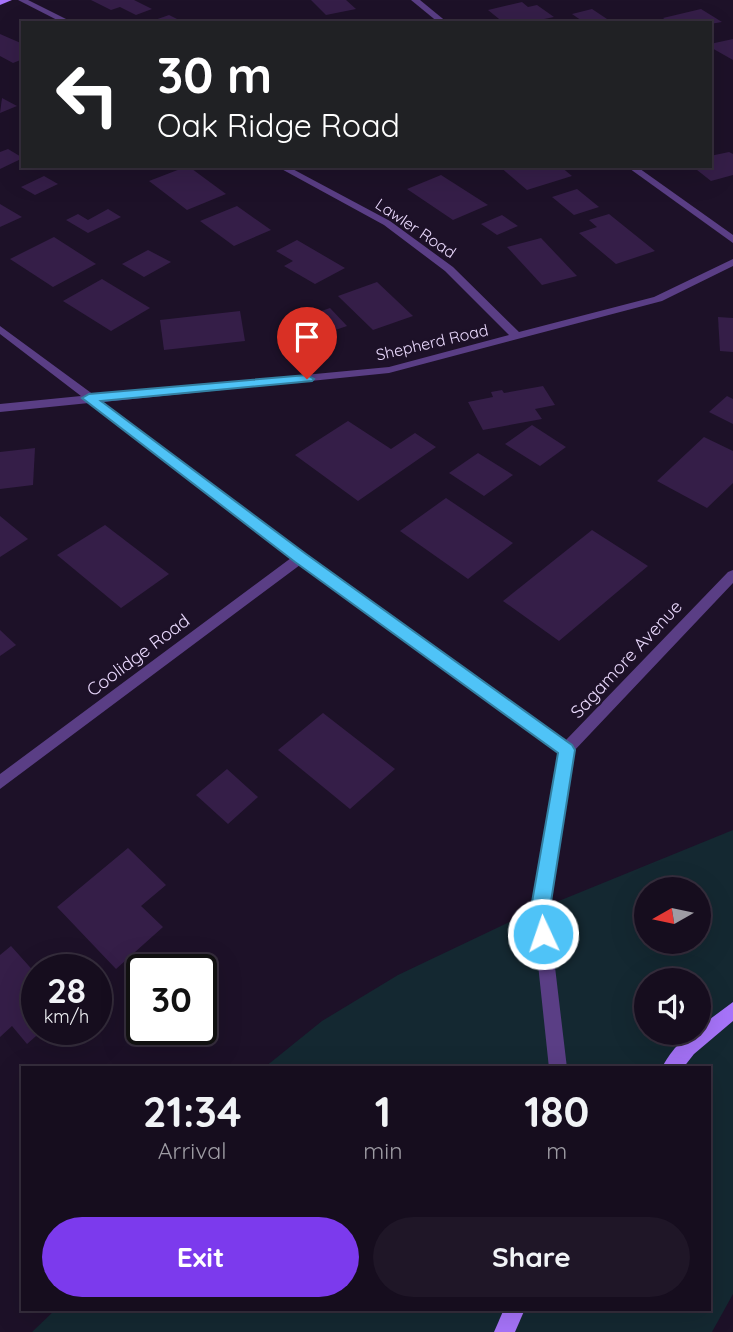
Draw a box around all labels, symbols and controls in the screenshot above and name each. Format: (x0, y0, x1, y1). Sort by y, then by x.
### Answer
text: 30 m (157, 44, 272, 105)
icon: left (42, 49, 133, 140)
text: Oak Ridge Road (157, 105, 400, 145)
street label: Lawler Road (372, 194, 460, 262)
pin (277, 307, 337, 379)
icon: arrive (288, 318, 326, 356)
street label: Shepherd Road (374, 319, 490, 365)
street label: Sagamore Avenue (565, 595, 687, 723)
street label: Coolidge Road (82, 609, 194, 701)
north arrow (634, 877, 710, 954)
map controls (634, 877, 711, 1045)
position arrow (506, 897, 580, 971)
speed limit sign: 30 (126, 954, 217, 1045)
text: 28 (47, 968, 86, 1012)
button: sound (634, 968, 711, 1045)
text: km/h (44, 1005, 89, 1028)
text: 21:34 (143, 1085, 242, 1138)
text: 1 (375, 1085, 391, 1138)
text: 180 (524, 1085, 589, 1138)
text: Arrival (158, 1136, 227, 1165)
text: min (363, 1136, 403, 1165)
text: m (546, 1136, 567, 1165)
button: Exit (42, 1217, 359, 1297)
button: Share (373, 1217, 690, 1297)

